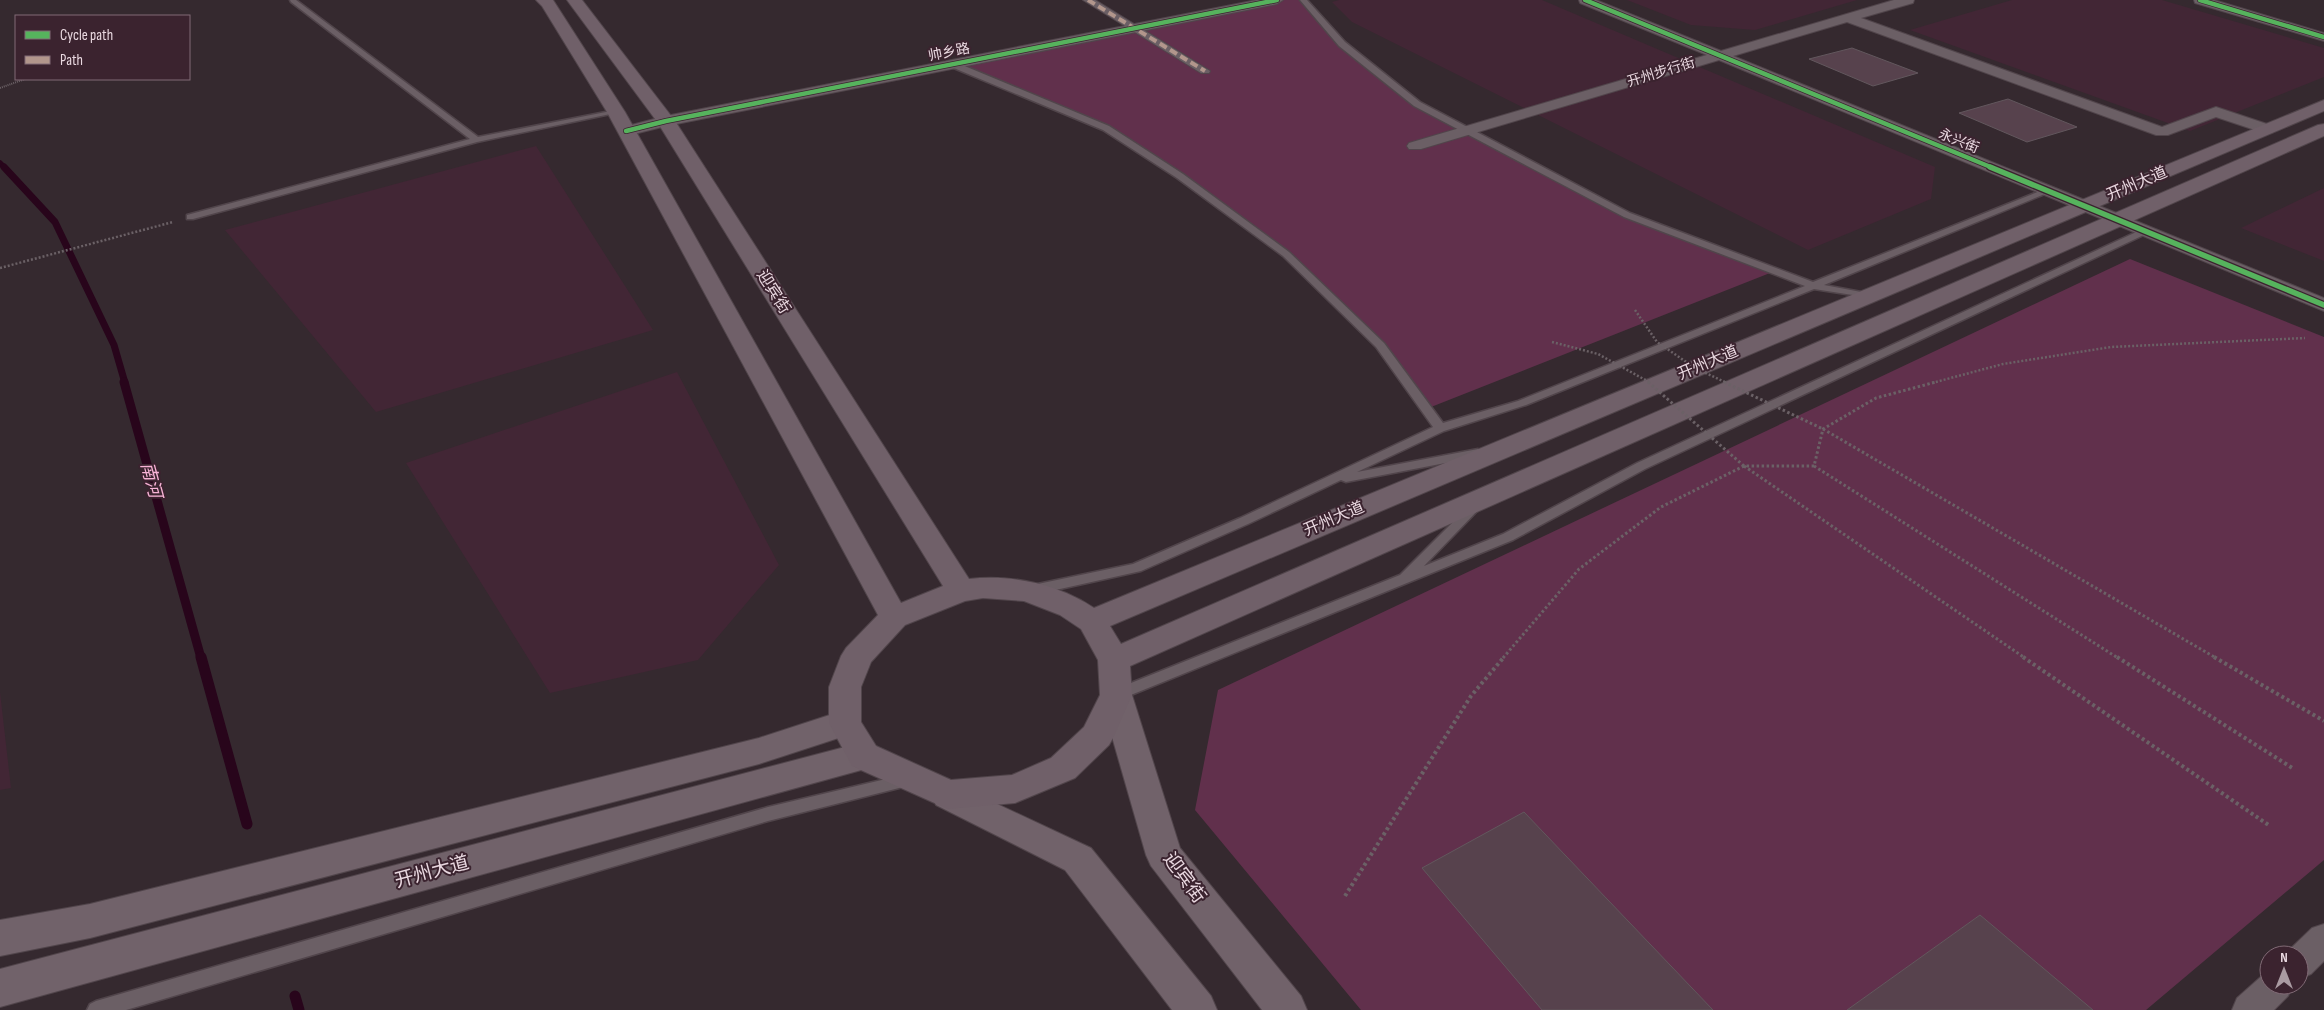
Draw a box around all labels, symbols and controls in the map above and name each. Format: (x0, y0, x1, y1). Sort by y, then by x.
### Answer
legend (15, 15, 190, 80)
text: Cycle path (60, 26, 113, 45)
street label: 帅乡路 (927, 40, 971, 64)
text: Path (60, 51, 83, 70)
street label: 开州步行街 (1625, 54, 1697, 90)
street label: 永兴街 (1936, 125, 1982, 157)
street label: 开州大道 (2104, 163, 2170, 205)
street label: 迎宾街 (752, 267, 794, 317)
street label: 开州大道 (1675, 342, 1741, 384)
water label: 南河 (136, 460, 167, 503)
street label: 开州大道 (1301, 498, 1367, 540)
street label: 迎宾街 (1158, 848, 1210, 908)
street label: 开州大道 (392, 851, 472, 893)
north arrow (2259, 945, 2309, 995)
text: N (2280, 949, 2288, 966)

